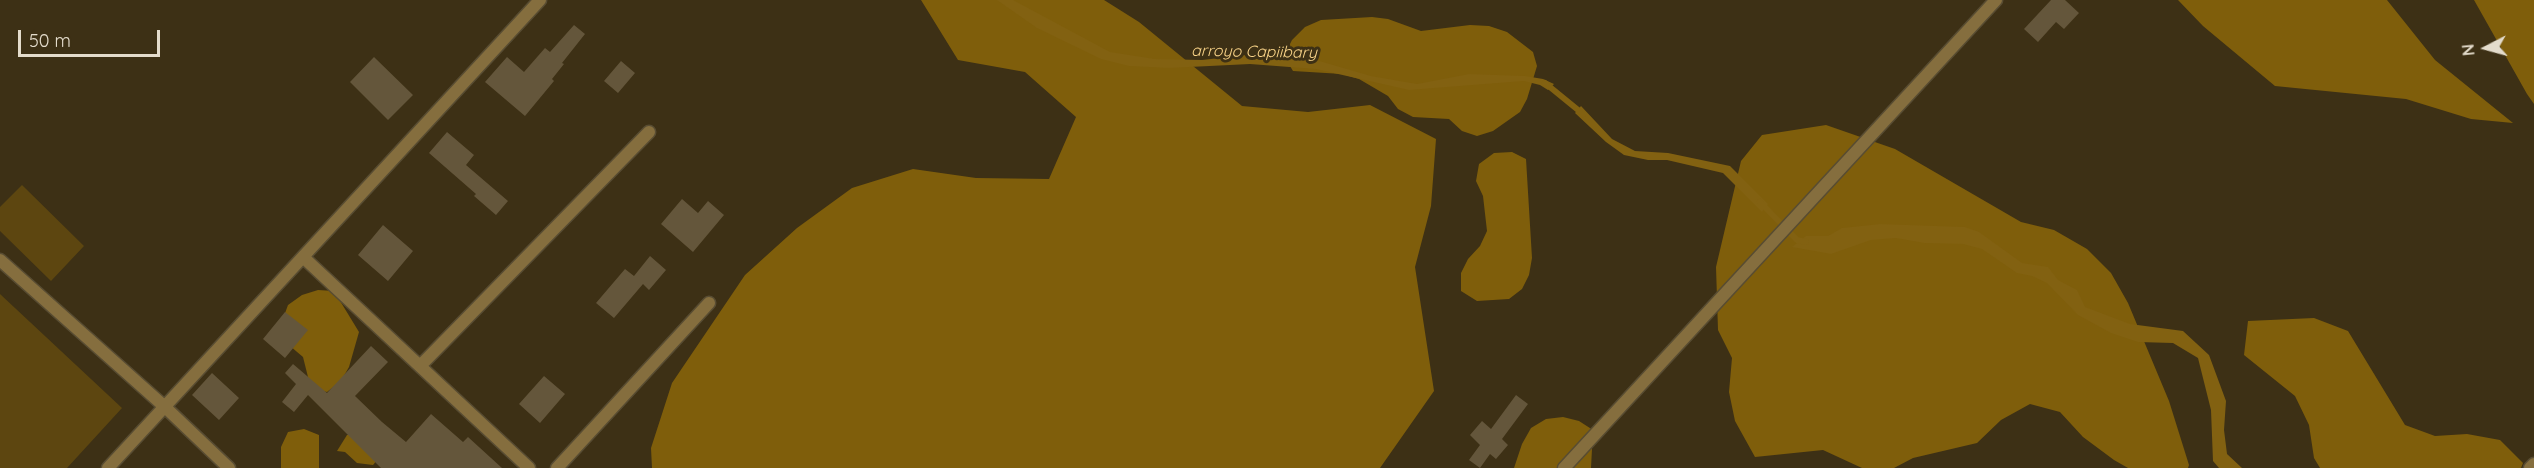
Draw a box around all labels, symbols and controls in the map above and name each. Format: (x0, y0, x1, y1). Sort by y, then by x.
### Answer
scale bar (21, 18, 164, 56)
north arrow (2456, 18, 2516, 78)
text: 50 m (29, 29, 71, 52)
water label: arroyo Capiibary (1191, 41, 1317, 63)
text: N (2458, 43, 2479, 57)

